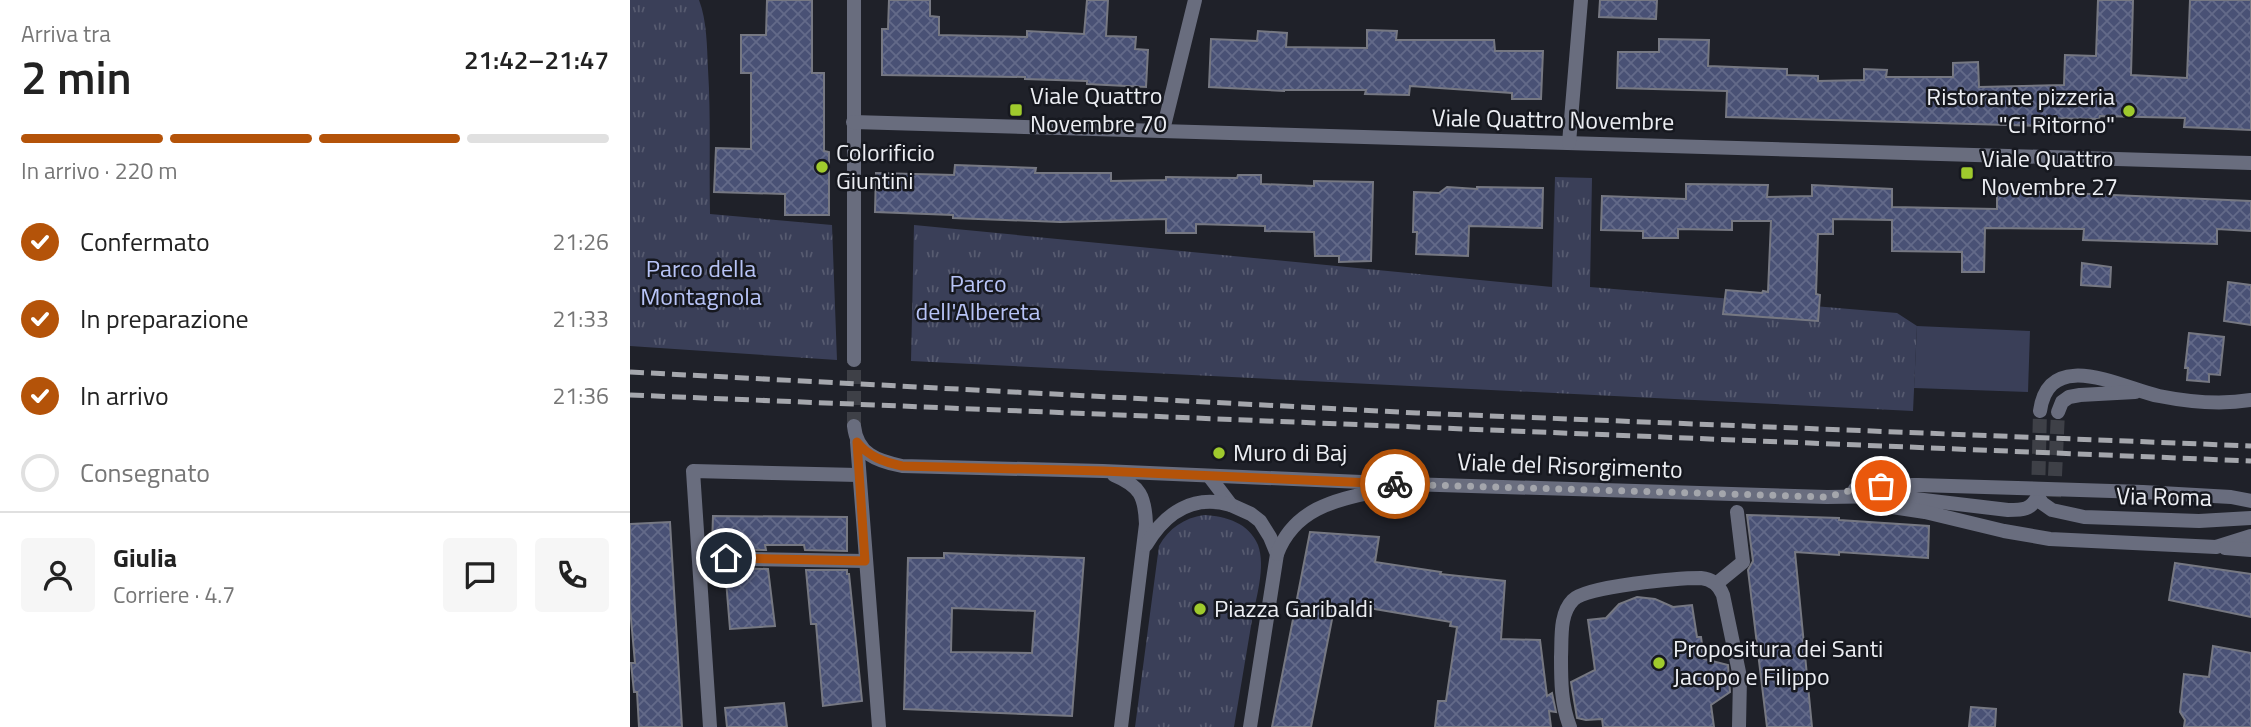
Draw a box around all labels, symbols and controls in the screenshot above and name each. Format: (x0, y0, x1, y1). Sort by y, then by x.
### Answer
text: Arriva tra (21, 16, 111, 51)
text: 21:42–21:47 (464, 40, 609, 79)
text: 2 min (21, 42, 132, 112)
place label: Viale Quattro Novembre 70 (1030, 77, 1167, 141)
place label: Ristorante pizzeria "Ci Ritorno" (1926, 78, 2115, 142)
street label: Viale Quattro Novembre (1431, 99, 1675, 139)
marker: Viale Quattro Novembre 70 (1008, 102, 1024, 118)
marker: Ristorante pizzeria "Ci Ritorno" (2121, 103, 2137, 119)
place label: Colorificio Giuntini (836, 134, 935, 198)
place label: Viale Quattro Novembre 27 (1981, 140, 2118, 204)
text: In arrivo · 220 m (21, 153, 178, 188)
marker: Colorificio Giuntini (814, 159, 830, 175)
marker: Viale Quattro Novembre 27 (1959, 165, 1975, 181)
text: Confermato (80, 222, 210, 261)
icon: check (21, 223, 59, 261)
text: 21:26 (552, 224, 609, 259)
park label: Parco della Montagnola (640, 250, 762, 314)
park label: Parco dell'Albereta (915, 265, 1041, 329)
text: In preparazione (80, 299, 249, 338)
icon: check (21, 300, 59, 338)
text: 21:33 (552, 301, 609, 336)
text: In arrivo (80, 376, 169, 415)
icon: check (21, 377, 59, 415)
text: 21:36 (552, 378, 609, 413)
place label: Muro di Baj (1233, 434, 1347, 470)
street label: Viale del Risorgimento (1457, 443, 1683, 487)
marker: Muro di Baj (1211, 445, 1227, 461)
courier (1360, 449, 1430, 519)
text: Consegnato (80, 453, 210, 492)
pin (1851, 456, 1911, 516)
icon: bike (1376, 465, 1414, 503)
icon: bag (1862, 467, 1900, 505)
street label: Via Roma (2116, 477, 2212, 515)
pin (696, 528, 756, 588)
button: person (21, 538, 95, 612)
text: Giulia (113, 538, 177, 577)
button: chat (443, 538, 517, 612)
button: phone (535, 538, 609, 612)
icon: home (707, 539, 745, 577)
text: Corriere · 4.7 (113, 577, 235, 612)
place label: Piazza Garibaldi (1214, 590, 1373, 626)
marker: Piazza Garibaldi (1192, 601, 1208, 617)
place label: Propositura dei Santi Jacopo e Filippo (1673, 630, 1883, 694)
marker: Propositura dei Santi Jacopo e Filippo (1651, 655, 1667, 671)

